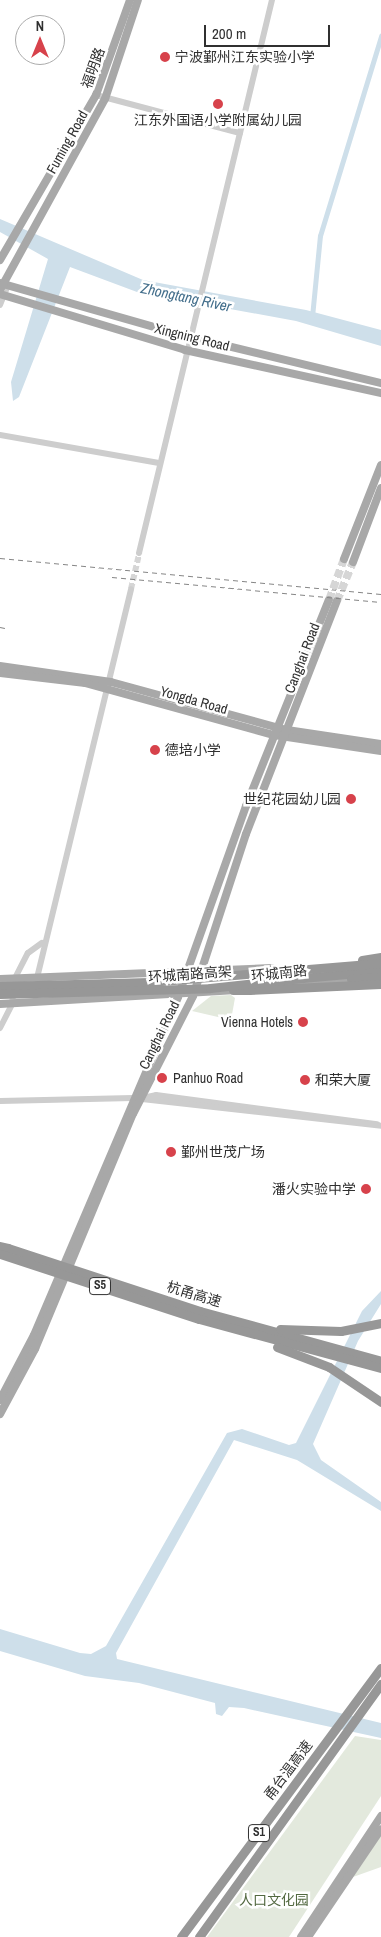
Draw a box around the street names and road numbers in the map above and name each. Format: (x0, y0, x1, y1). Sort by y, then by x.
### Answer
street label: 福明路 (78, 45, 108, 91)
street label: Fuming Road (43, 108, 91, 176)
street label: Xingning Road (153, 320, 231, 354)
street label: Canghai Road (281, 620, 323, 696)
street label: Yongda Road (158, 682, 230, 718)
street label: 环城南路 (250, 962, 308, 984)
street label: 环城南路高架 (148, 963, 232, 985)
street label: Canghai Road (135, 998, 183, 1072)
road number: S5 (89, 1276, 111, 1295)
street label: 杭甬高速 (165, 1278, 223, 1310)
street label: 甬台温高速 (260, 1737, 316, 1803)
road number: S1 (248, 1824, 270, 1842)

